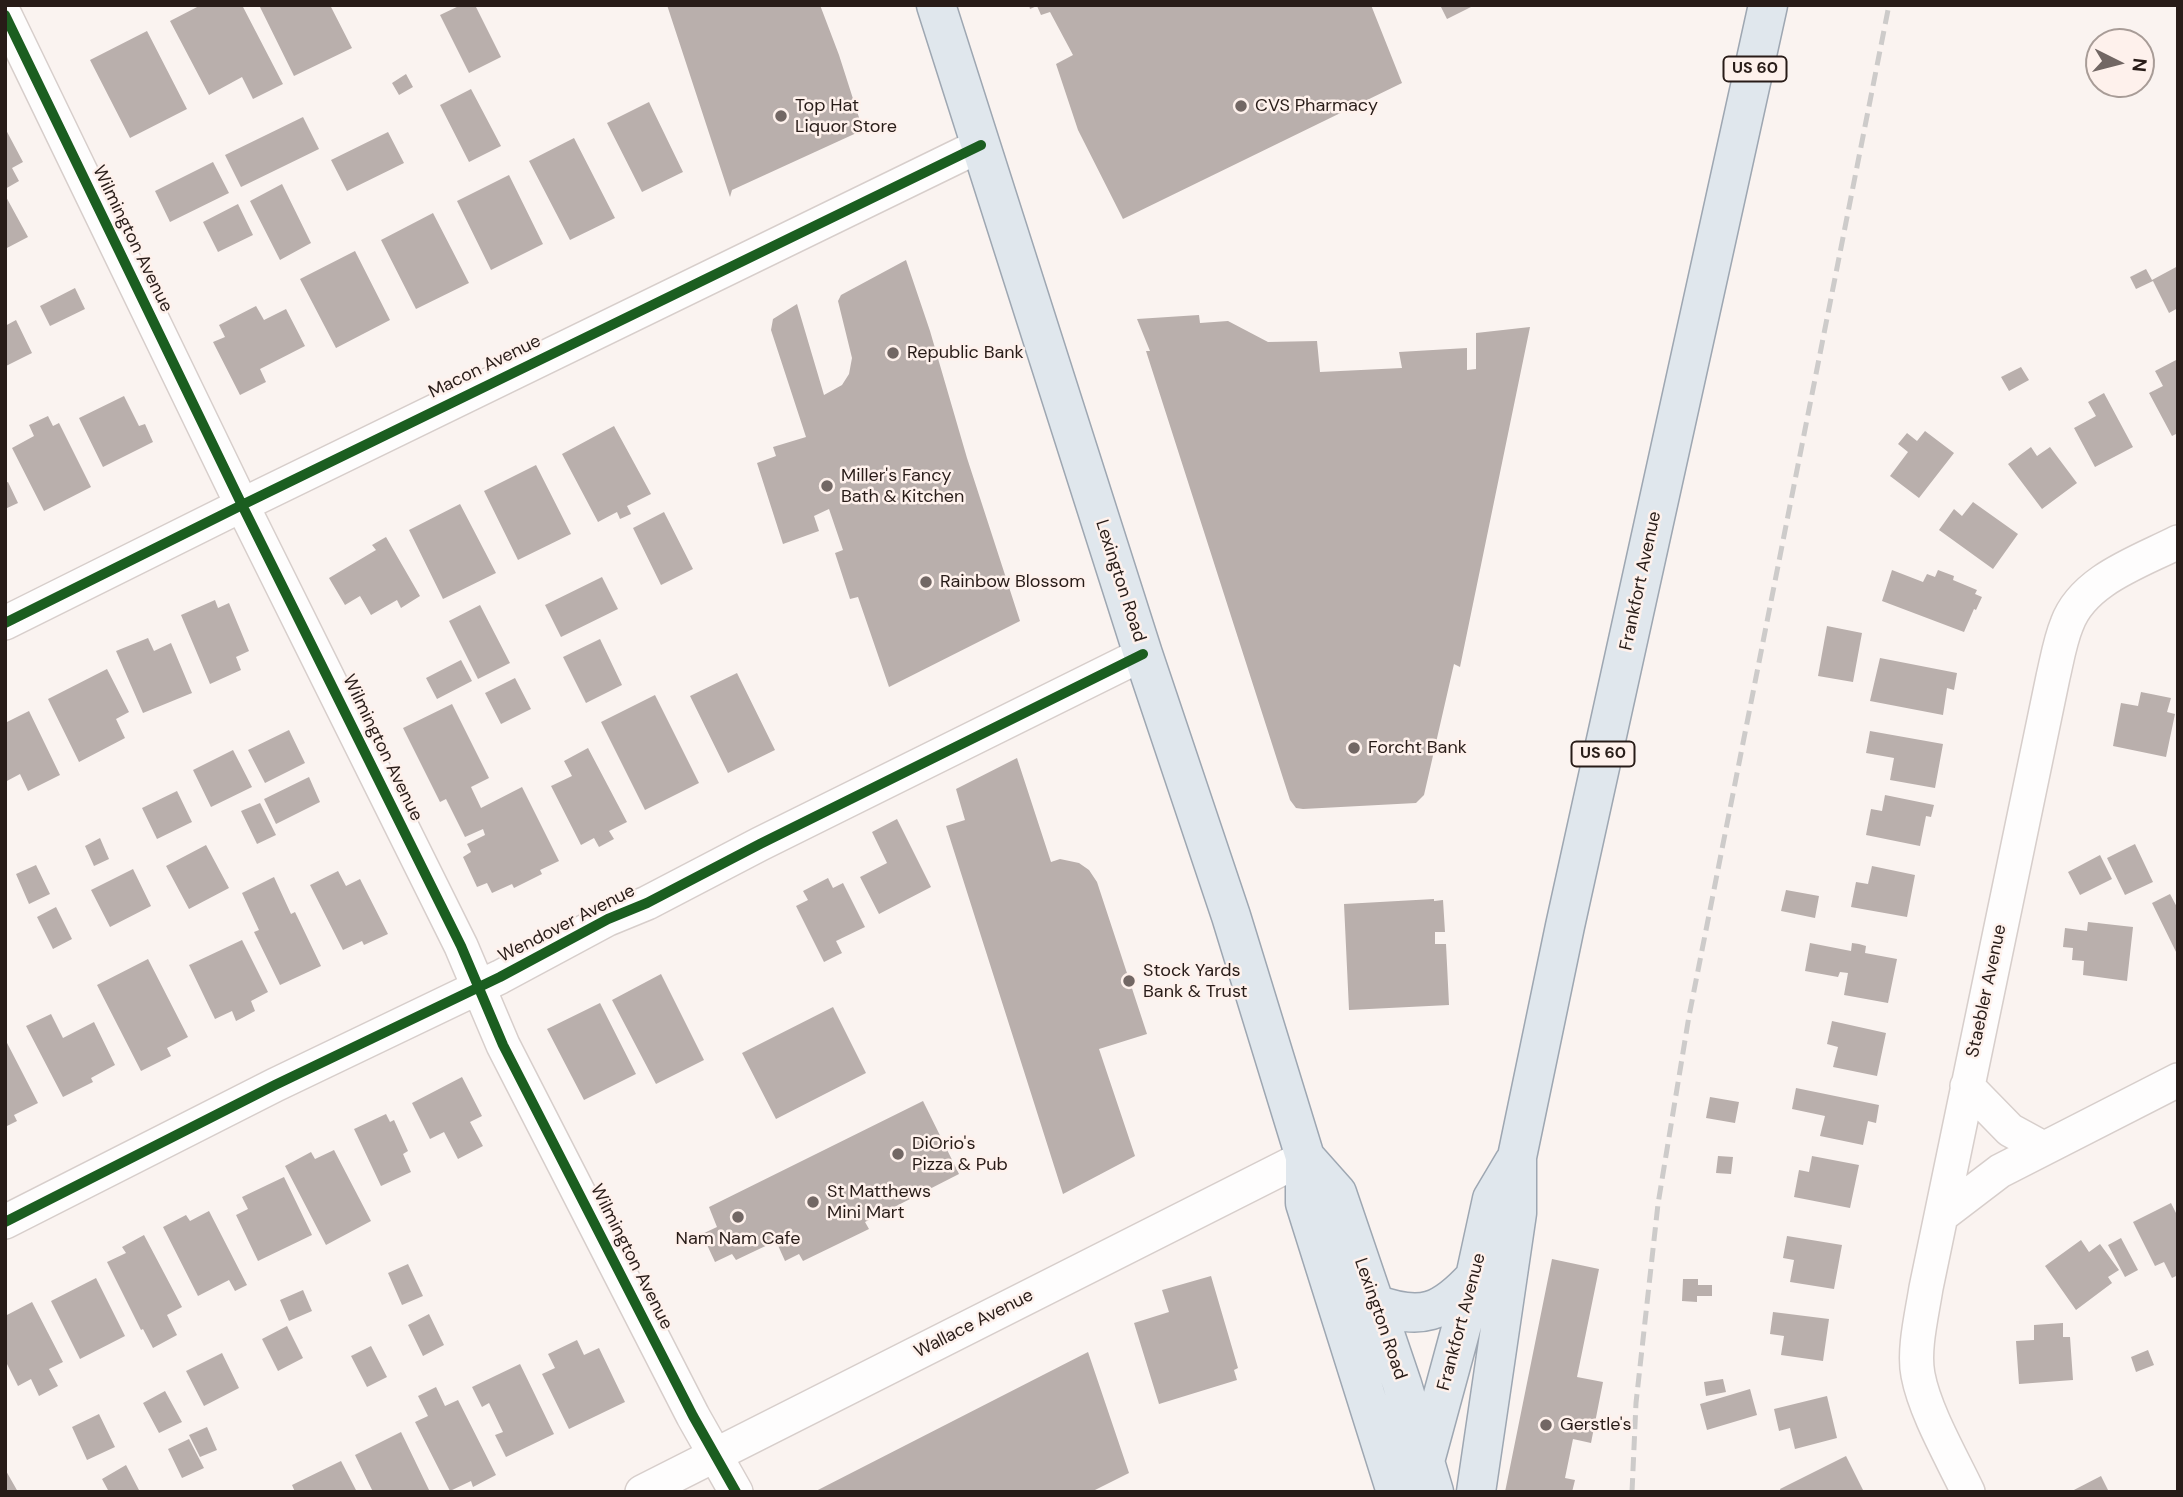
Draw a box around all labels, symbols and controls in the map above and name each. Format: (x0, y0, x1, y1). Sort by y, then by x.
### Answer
north arrow (2085, 28, 2155, 98)
road number: US 60 (1724, 57, 1786, 82)
text: N (2126, 57, 2153, 73)
place label: Top Hat Liquor Store (795, 95, 897, 138)
place label: CVS Pharmacy (1255, 95, 1378, 117)
marker: CVS Pharmacy (1233, 98, 1249, 114)
marker: Top Hat Liquor Store (773, 108, 789, 124)
street label: Wilmington Avenue (87, 162, 177, 316)
street label: Macon Avenue (425, 331, 545, 403)
place label: Republic Bank (907, 342, 1024, 364)
marker: Republic Bank (885, 345, 901, 361)
place label: Miller's Fancy Bath & Kitchen (841, 465, 964, 508)
marker: Miller's Fancy Bath & Kitchen (819, 478, 835, 494)
street label: Frankfort Avenue (1616, 510, 1666, 652)
street label: Lexington Road (1090, 517, 1150, 645)
place label: Rainbow Blossom (940, 571, 1085, 593)
marker: Rainbow Blossom (918, 574, 934, 590)
street label: Wilmington Avenue (337, 671, 427, 825)
place label: Forcht Bank (1368, 737, 1467, 759)
marker: Forcht Bank (1346, 740, 1362, 756)
road number: US 60 (1572, 741, 1634, 766)
street label: Wendover Avenue (495, 880, 639, 968)
street label: Staebler Avenue (1962, 922, 2012, 1060)
place label: Stock Yards Bank & Trust (1143, 960, 1248, 1002)
marker: Stock Yards Bank & Trust (1121, 973, 1137, 989)
place label: DiOrio's Pizza & Pub (912, 1133, 1008, 1176)
marker: DiOrio's Pizza & Pub (890, 1146, 906, 1162)
street label: Wilmington Avenue (585, 1181, 677, 1333)
place label: St Matthews Mini Mart (827, 1181, 931, 1224)
marker: St Matthews Mini Mart (805, 1194, 821, 1210)
marker: Nam Nam Cafe (730, 1209, 746, 1225)
place label: Nam Nam Cafe (676, 1228, 800, 1250)
street label: Frankfort Avenue (1433, 1251, 1491, 1393)
street label: Lexington Road (1349, 1255, 1411, 1383)
street label: Wallace Avenue (911, 1285, 1037, 1363)
place label: Gerstle's (1560, 1414, 1632, 1436)
marker: Gerstle's (1538, 1417, 1554, 1433)

